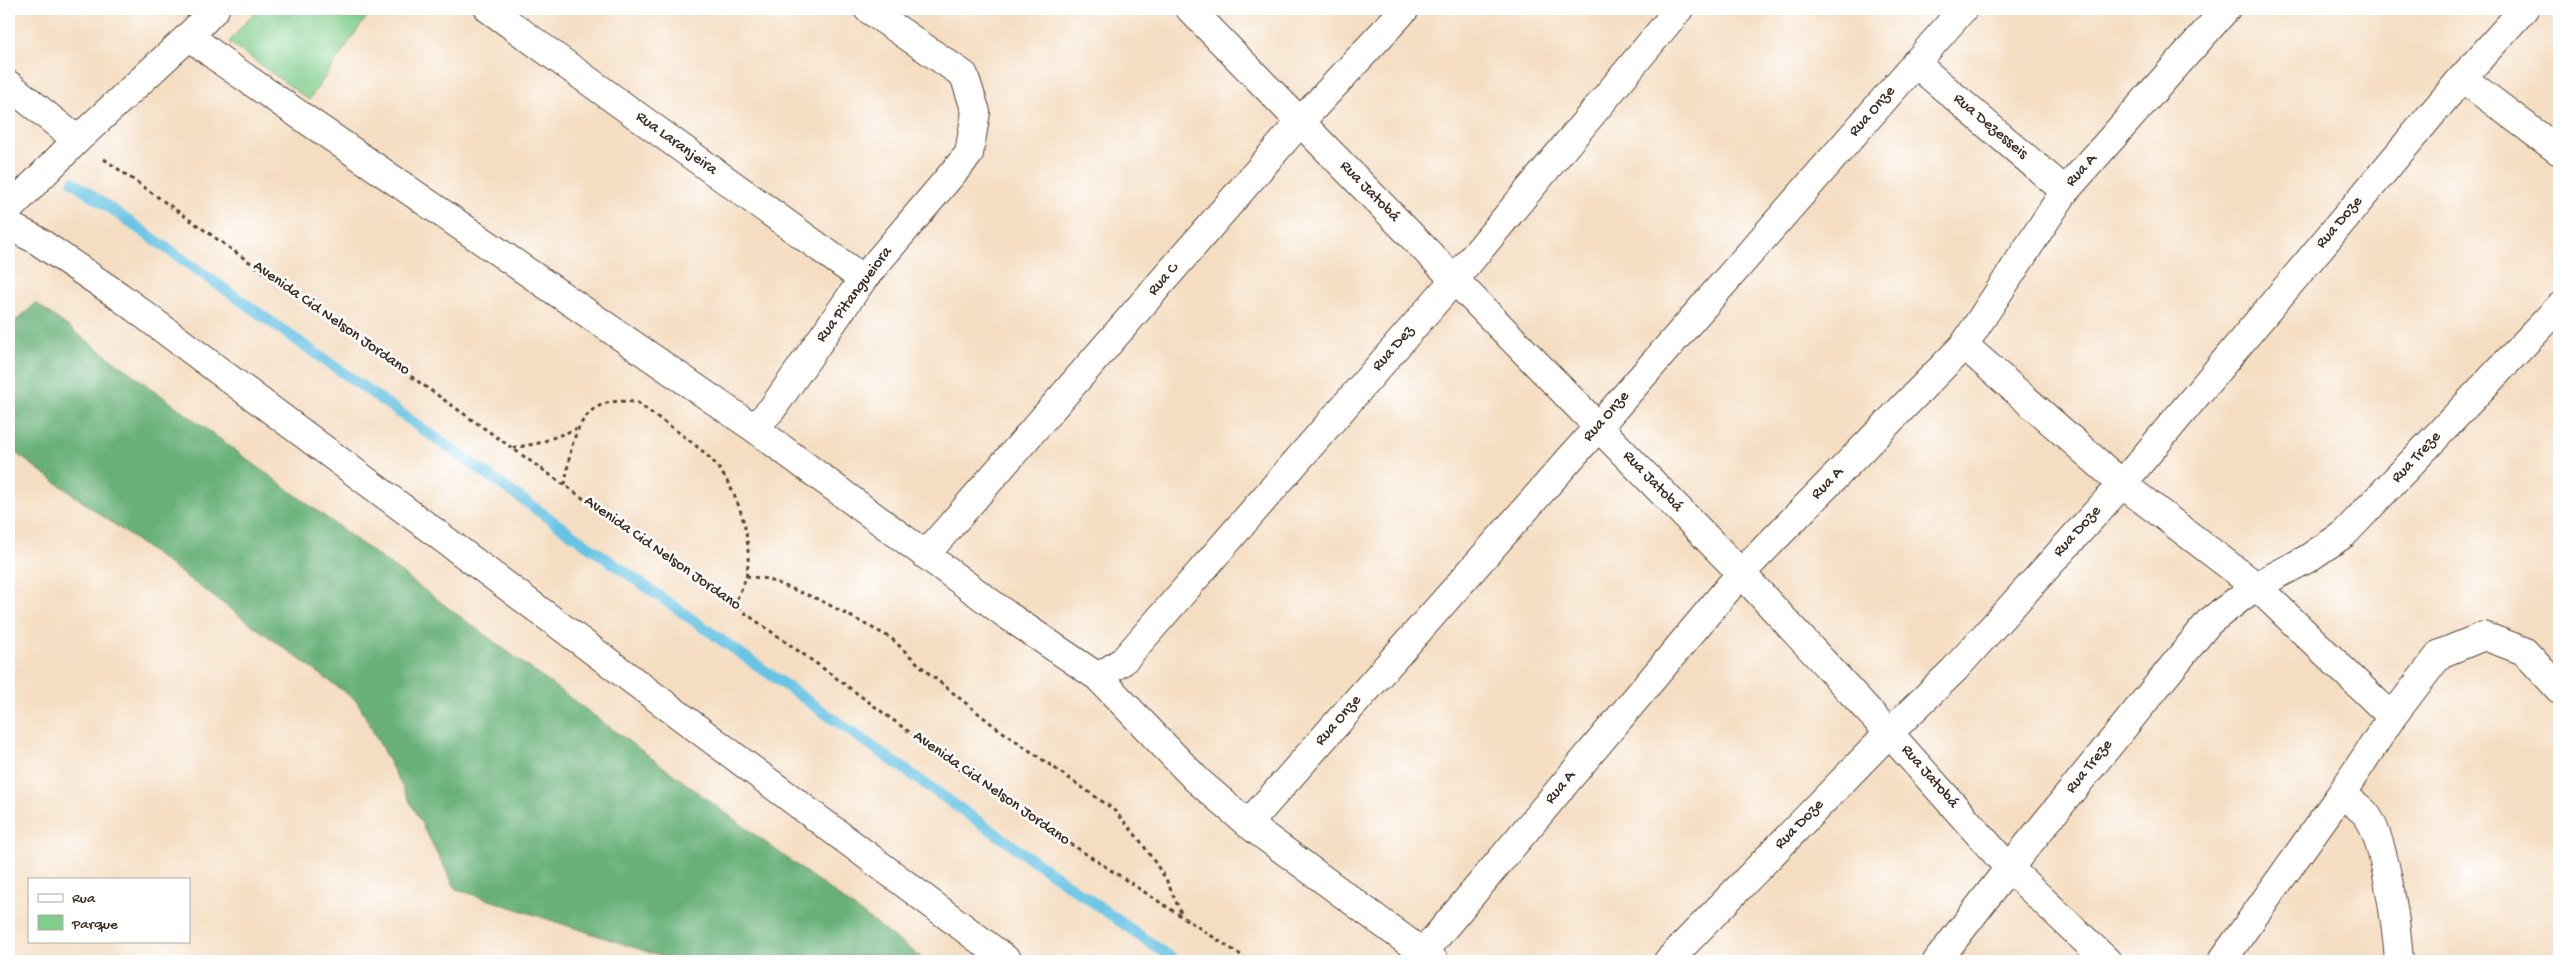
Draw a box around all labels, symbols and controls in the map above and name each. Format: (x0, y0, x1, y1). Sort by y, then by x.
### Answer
street label: Rua Onze (1846, 82, 1901, 141)
street label: Rua Dezesseis (1949, 90, 2032, 165)
street label: Rua Laranjeira (631, 108, 721, 181)
street label: Rua A (2062, 149, 2103, 191)
street label: Rua Jatobá (1335, 157, 1404, 227)
street label: Rua Doze (2313, 192, 2368, 253)
street label: Rua Pitangueiora (813, 242, 898, 347)
street label: Avenida Cid Nelson Jordano (249, 257, 413, 381)
street label: Rua C (1145, 259, 1184, 300)
street label: Rua Dez (1369, 322, 1420, 376)
street label: Rua Onze (1580, 387, 1635, 446)
street label: Rua Treze (2388, 428, 2446, 488)
street label: Rua Jatobá (1618, 447, 1687, 517)
street label: Rua A (1808, 463, 1849, 504)
street label: Avenida Cid Nelson Jordano (580, 492, 744, 616)
street label: Rua Doze (2050, 502, 2107, 562)
street label: Rua Onze (1312, 691, 1367, 750)
street label: Avenida Cid Nelson Jordano (909, 727, 1073, 851)
street label: Rua Treze (2062, 736, 2118, 798)
street label: Rua Jatobá (1896, 741, 1963, 814)
street label: Rua A (1542, 766, 1581, 809)
street label: Rua Doze (1771, 795, 1829, 854)
legend (28, 878, 190, 942)
text: Rua (72, 890, 96, 908)
text: Parque (71, 916, 118, 934)

